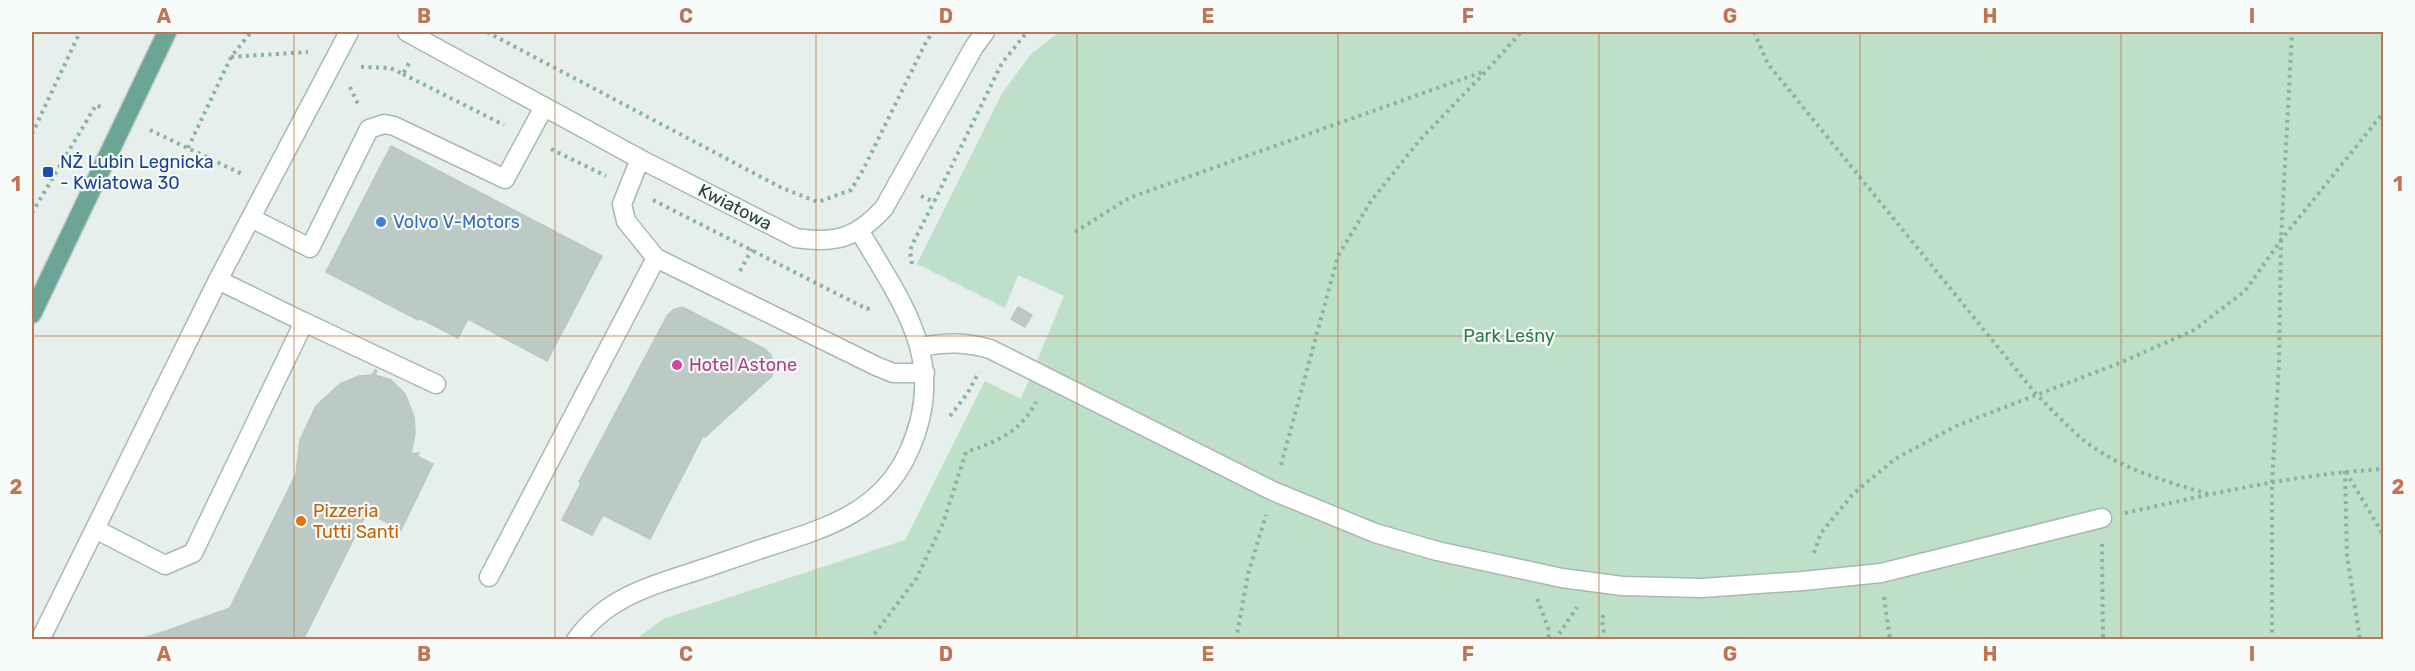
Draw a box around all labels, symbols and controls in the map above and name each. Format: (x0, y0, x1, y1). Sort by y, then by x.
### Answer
text: A (157, 4, 172, 28)
text: B (417, 4, 431, 28)
text: C (679, 4, 693, 28)
text: D (939, 4, 953, 28)
text: E (1202, 4, 1214, 28)
text: F (1462, 4, 1474, 28)
text: G (1723, 4, 1737, 28)
text: H (1983, 4, 1997, 28)
text: I (2249, 4, 2255, 28)
place label: NŻ Lubin Legnicka - Kwiatowa 30 (60, 151, 214, 194)
marker: NŻ Lubin Legnicka - Kwiatowa 30 (41, 165, 55, 179)
text: 1 (11, 172, 21, 196)
text: 1 (2393, 172, 2403, 196)
street label: Kwiatowa (694, 179, 776, 235)
place label: Volvo V-Motors (393, 211, 520, 233)
marker: Volvo V-Motors (374, 215, 388, 229)
park label: Park Leśny (1463, 325, 1555, 347)
place label: Hotel Astone (689, 354, 797, 376)
marker: Hotel Astone (670, 358, 684, 372)
text: 2 (10, 475, 23, 499)
text: 2 (2392, 475, 2405, 499)
place label: Pizzeria Tutti Santi (313, 500, 399, 543)
marker: Pizzeria Tutti Santi (294, 514, 308, 528)
text: A (157, 642, 172, 666)
text: B (417, 642, 431, 666)
text: C (679, 642, 693, 666)
text: D (939, 642, 953, 666)
text: E (1202, 642, 1214, 666)
text: F (1462, 642, 1474, 666)
text: G (1723, 642, 1737, 666)
text: H (1983, 642, 1997, 666)
text: I (2249, 642, 2255, 666)

